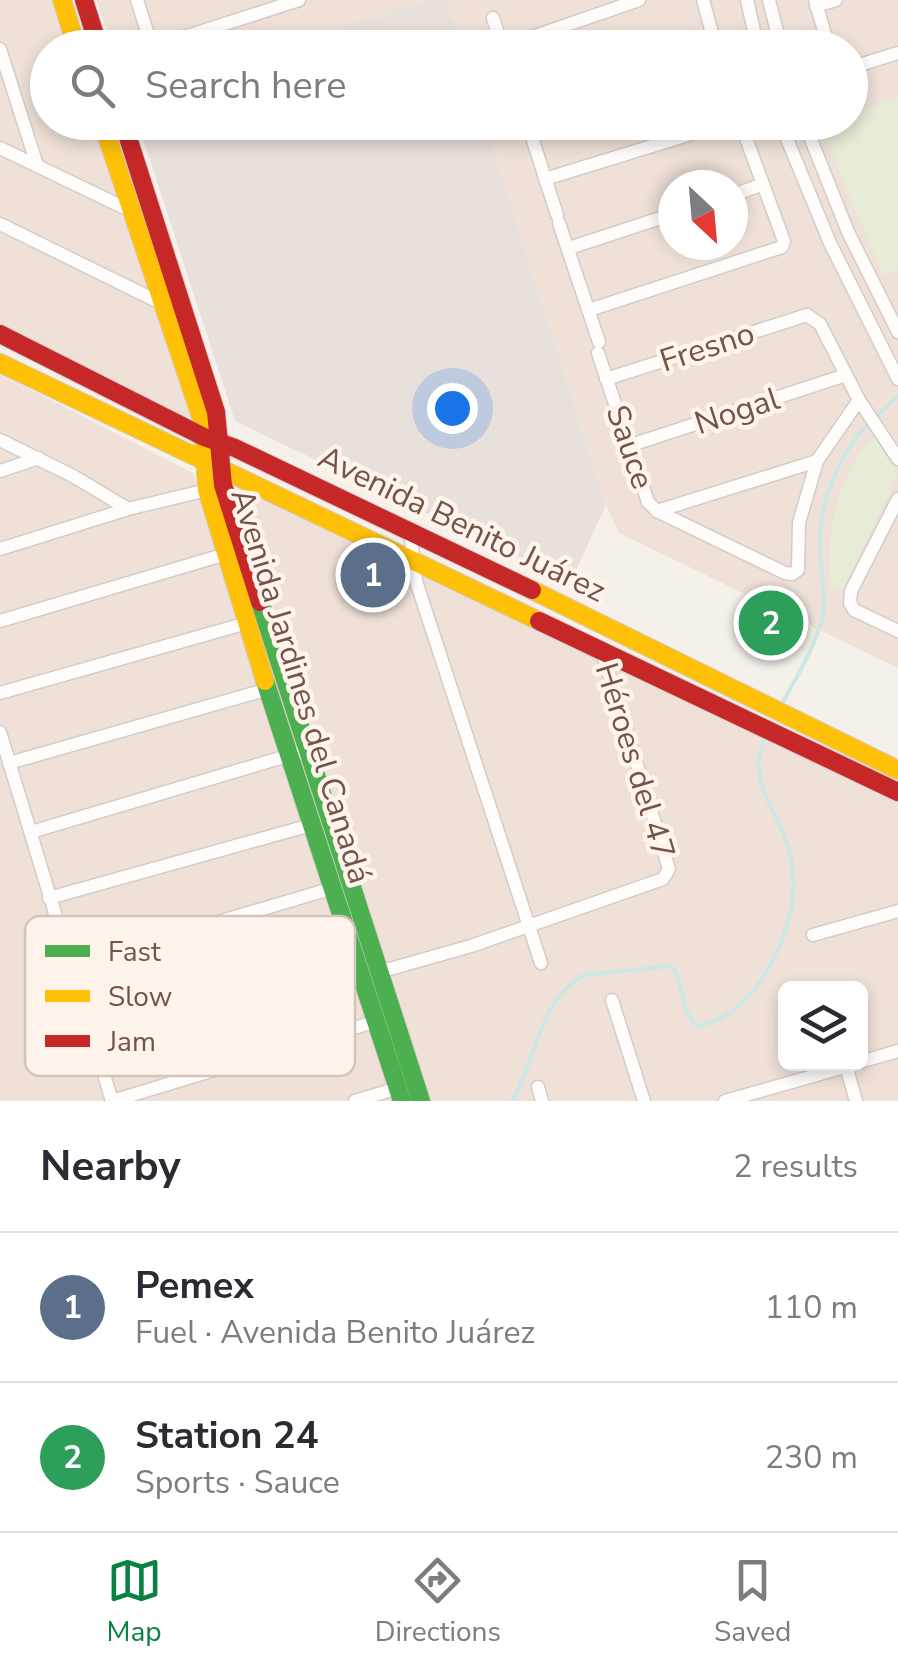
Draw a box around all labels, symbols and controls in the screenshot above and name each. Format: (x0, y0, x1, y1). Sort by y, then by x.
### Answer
search box (30, 30, 868, 140)
icon: search (65, 58, 120, 113)
text: Search here (145, 60, 346, 111)
north arrow (658, 170, 748, 260)
street label: Fresno (654, 312, 760, 382)
street label: Nogal (689, 377, 785, 445)
your location (427, 383, 478, 434)
street label: Sauce (596, 399, 664, 495)
street label: Avenida Benito Juárez (311, 436, 613, 612)
street label: Avenida Jardines del Canadá (220, 483, 382, 889)
pin: 1 (340, 538, 406, 612)
pin: 2 (738, 586, 804, 660)
street label: Héroes del 47 (585, 658, 685, 864)
legend (25, 916, 355, 1076)
text: Fast (108, 933, 161, 971)
text: Slow (108, 978, 172, 1016)
map controls (778, 981, 868, 1071)
button: layers (778, 981, 868, 1071)
text: Jam (107, 1023, 156, 1061)
text: Nearby (40, 1138, 181, 1195)
text: 2 results (733, 1145, 858, 1188)
text: Pemex (135, 1260, 254, 1311)
text: 1 (63, 1286, 82, 1329)
text: 110 m (765, 1286, 858, 1329)
text: Fuel · Avenida Benito Juárez (135, 1311, 535, 1354)
text: Station 24 (135, 1410, 318, 1461)
text: 2 (63, 1436, 82, 1479)
text: 230 m (765, 1436, 858, 1479)
text: Sports · Sauce (135, 1461, 340, 1504)
tab: Map (107, 1553, 162, 1651)
tab: Directions (375, 1553, 501, 1651)
tab: Saved (714, 1553, 791, 1651)

